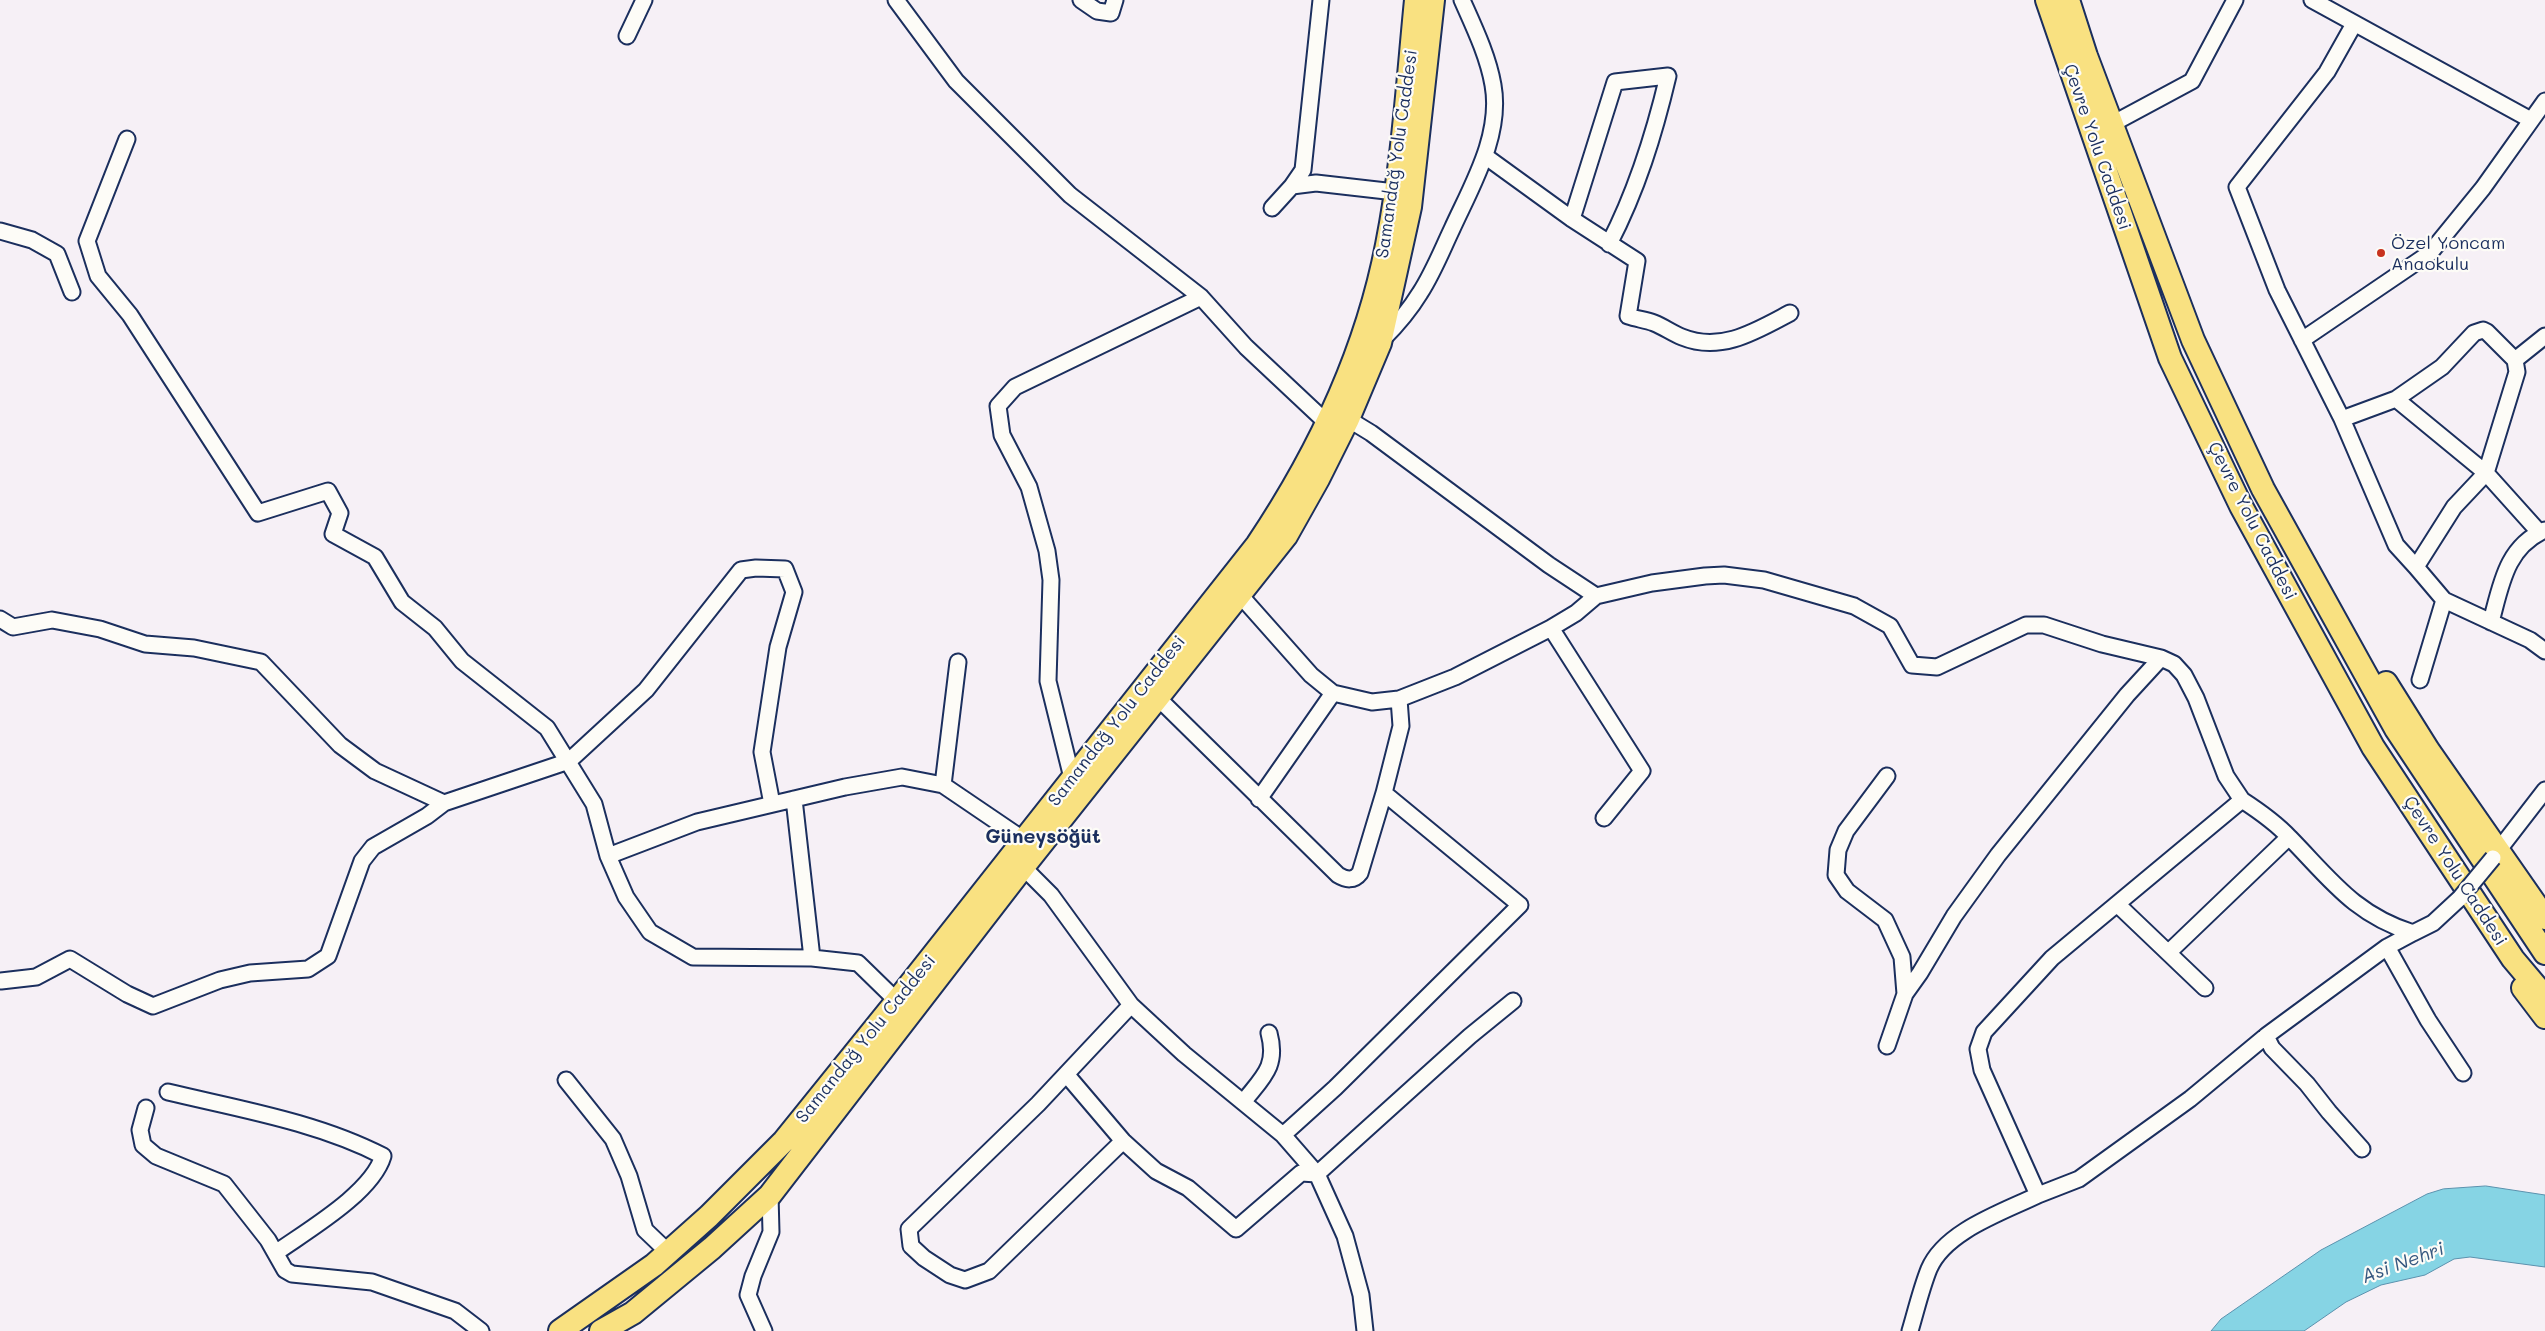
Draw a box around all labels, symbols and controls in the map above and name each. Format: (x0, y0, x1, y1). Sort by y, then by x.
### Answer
street label: Samandağ Yolu Caddesi (1372, 48, 1422, 260)
street label: Çevre Yolu Caddesi (2058, 61, 2136, 233)
place label: Özel Yoncam Anaokulu (2391, 232, 2505, 274)
marker: Özel Yoncam Anaokulu (2375, 247, 2387, 259)
street label: Çevre Yolu Caddesi (2203, 438, 2301, 604)
street label: Samandağ Yolu Caddesi (1044, 631, 1190, 811)
street label: Çevre Yolu Caddesi (2398, 792, 2512, 950)
district label: Güneysöğüt (985, 825, 1101, 849)
street label: Samandağ Yolu Caddesi (791, 950, 941, 1128)
water label: Asi Nehri (2359, 1238, 2447, 1288)

